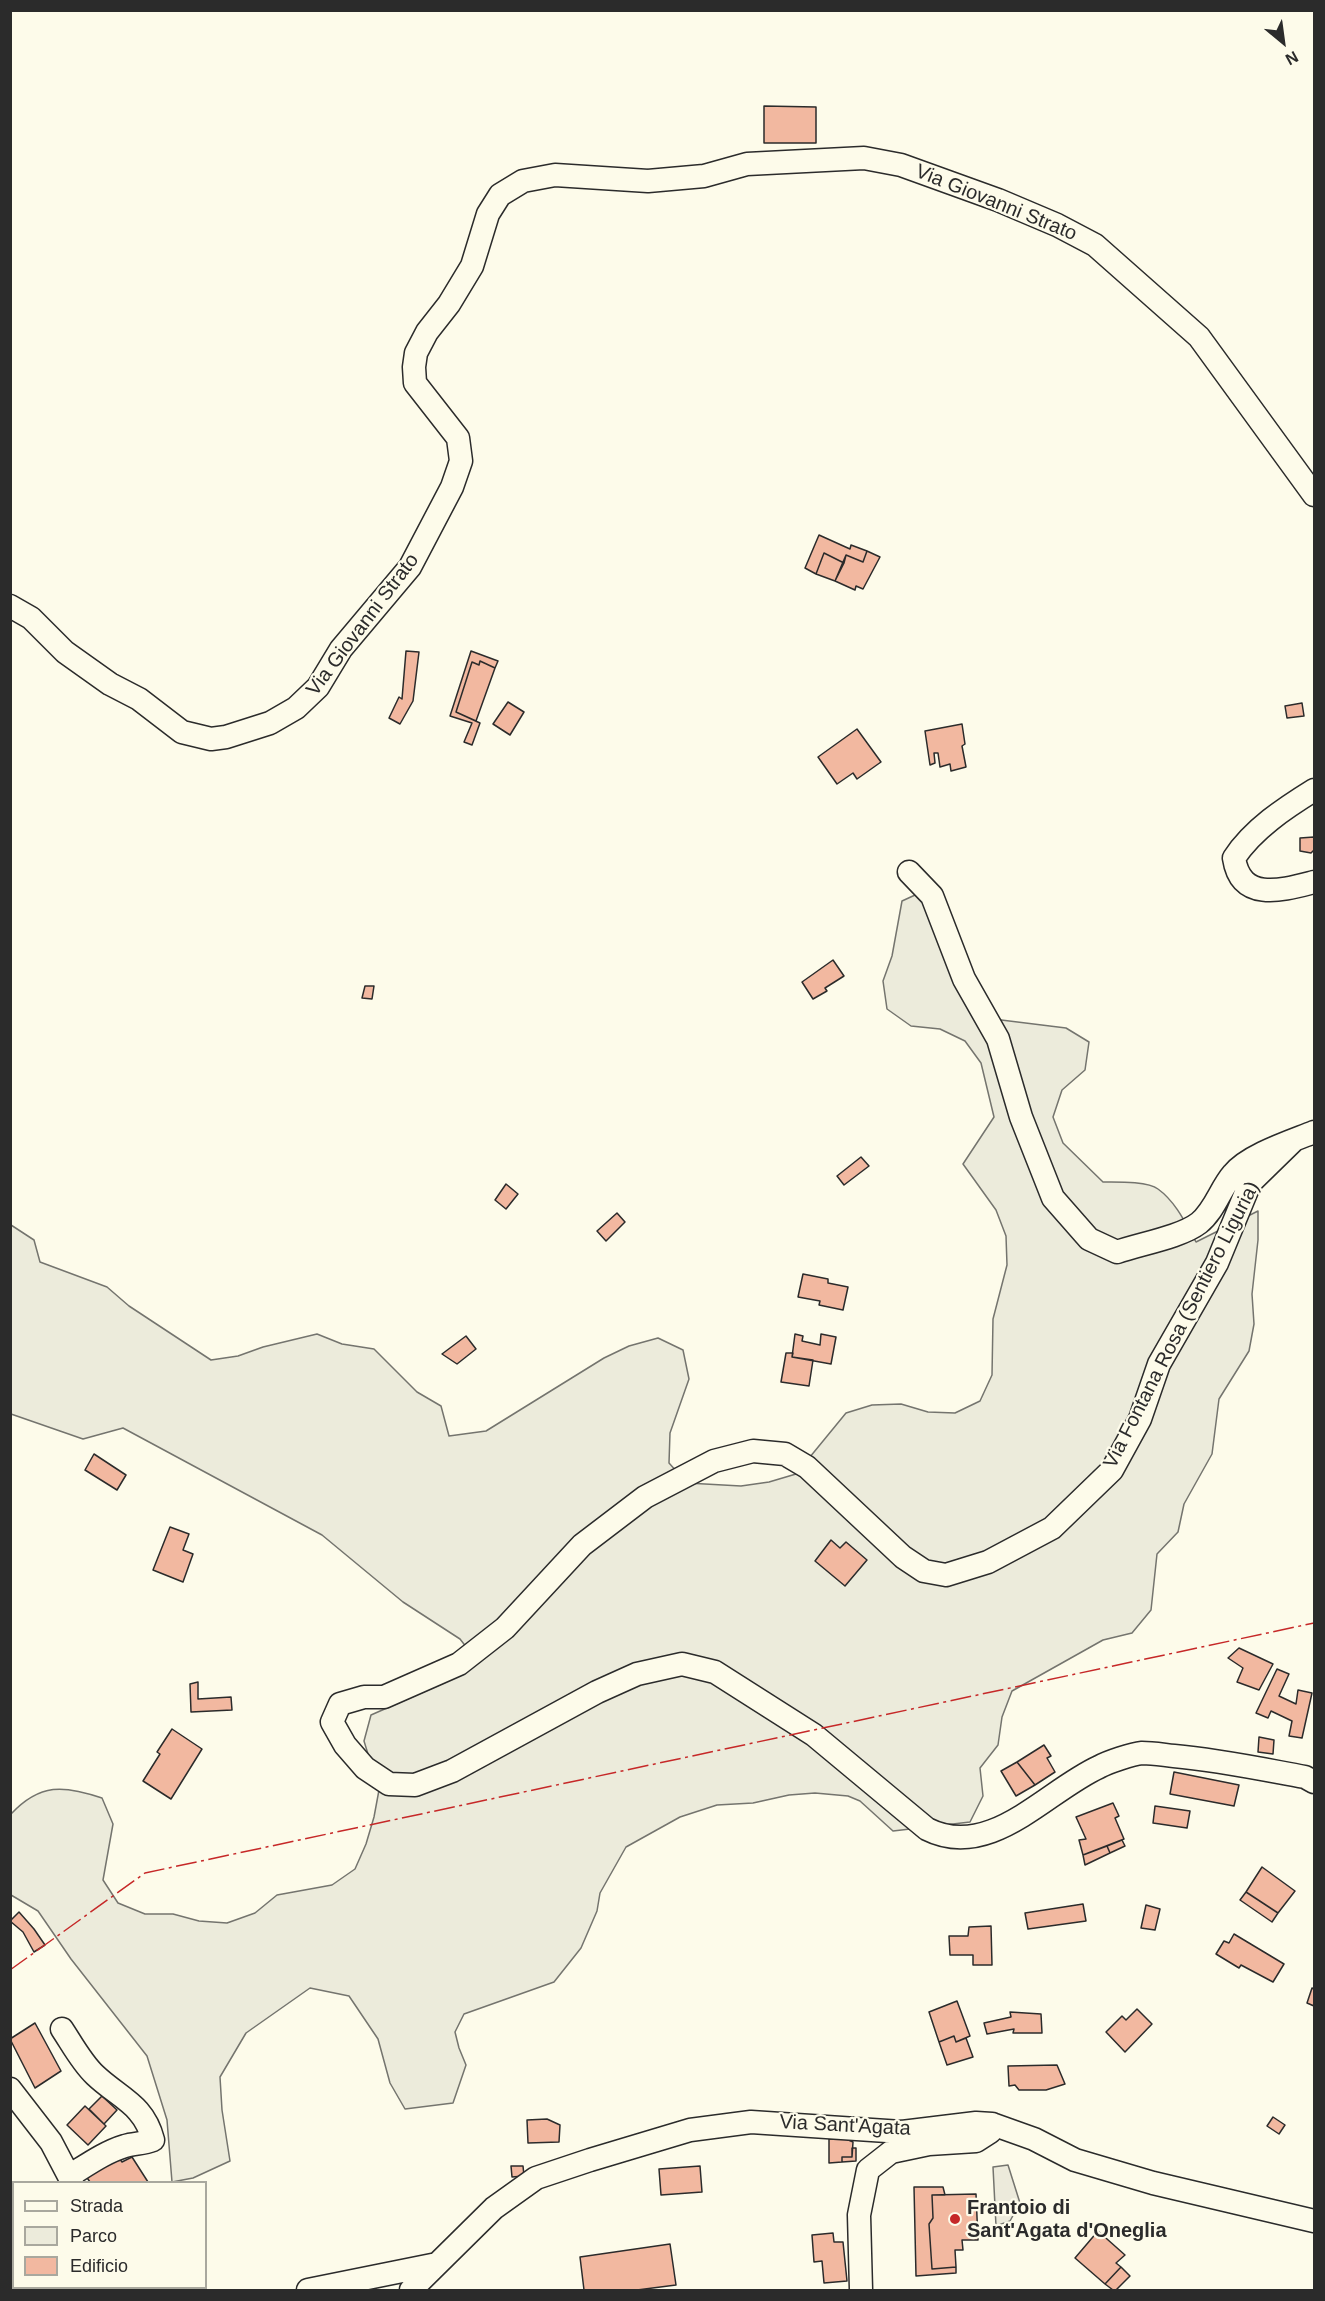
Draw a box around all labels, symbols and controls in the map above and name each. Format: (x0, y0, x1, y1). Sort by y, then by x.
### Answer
north arrow (1253, 12, 1313, 72)
text: N (1283, 48, 1301, 68)
street label: Via Giovanni Strato (912, 160, 1080, 246)
street label: Via Giovanni Strato (302, 549, 424, 701)
street label: Via Fontana Rosa (Sentiero Liguria) (1099, 1178, 1265, 1472)
street label: Via Sant'Agata (779, 2111, 911, 2141)
legend (12, 2181, 207, 2289)
text: Strada (70, 2196, 123, 2216)
place label: Frantoio di Sant'Agata d'Oneglia (967, 2196, 1167, 2243)
marker: Frantoio di Sant'Agata d'Oneglia (948, 2212, 962, 2226)
text: Parco (70, 2226, 117, 2246)
text: Edificio (70, 2256, 128, 2276)

